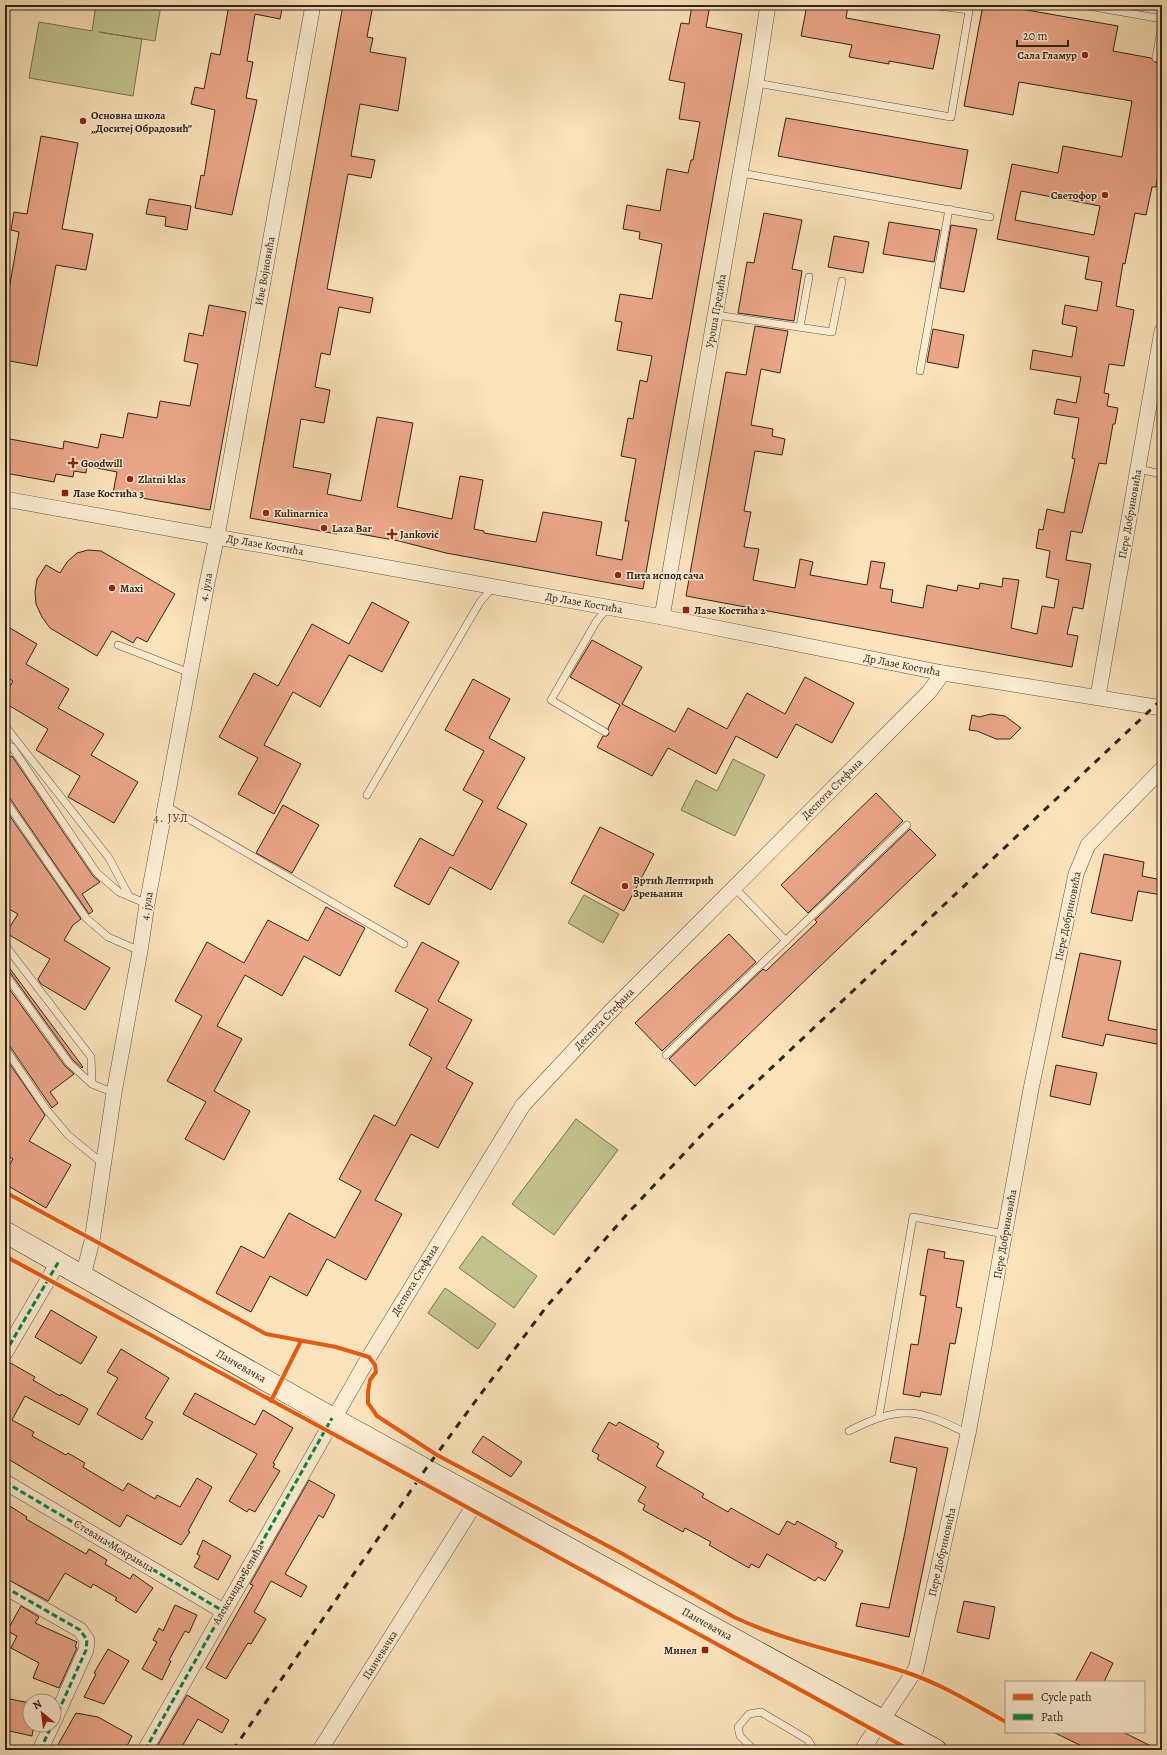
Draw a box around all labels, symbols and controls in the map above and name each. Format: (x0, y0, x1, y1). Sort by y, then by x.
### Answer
scale bar (1017, 22, 1068, 48)
text: 20 m (1023, 28, 1047, 44)
place label: Сала Гламур (1017, 48, 1077, 63)
marker: Сала Гламур (1080, 50, 1090, 60)
place label: Основна школа „Доситеј Обрадовић” (91, 108, 192, 136)
marker: Основна школа „Доситеј Обрадовић” (78, 116, 88, 126)
place label: Светофор (1051, 188, 1097, 203)
marker: Светофор (1100, 190, 1110, 200)
street label: Иве Војновића (252, 234, 279, 307)
street label: Уроша Предића (702, 272, 730, 349)
place label: Goodwill (81, 456, 122, 471)
marker: Goodwill (68, 458, 78, 468)
street label: Пере Добриновића (1115, 467, 1145, 560)
place label: Zlatni klas (138, 472, 186, 487)
marker: Zlatni klas (125, 474, 135, 484)
place label: Лазе Костића 3 (73, 486, 144, 501)
marker: Лазе Костића 3 (60, 488, 70, 498)
place label: Kulinarnica (274, 506, 329, 521)
marker: Kulinarnica (261, 508, 271, 518)
place label: Laza Bar (332, 521, 373, 536)
marker: Laza Bar (319, 523, 329, 533)
place label: Janković (400, 527, 439, 542)
marker: Janković (387, 529, 397, 539)
street label: Др Лазе Костића (225, 531, 306, 559)
place label: Пита испод сача (626, 568, 705, 583)
marker: Пита испод сача (613, 570, 623, 580)
street label: 4. јула (196, 571, 216, 602)
place label: Maxi (120, 581, 143, 596)
marker: Maxi (107, 583, 117, 593)
street label: Др Лазе Костића (544, 589, 625, 617)
place label: Лазе Костића 2 (694, 603, 766, 618)
marker: Лазе Костића 2 (681, 605, 691, 615)
street label: Др Лазе Костића (862, 650, 943, 680)
street label: Деспота Стефана (798, 754, 867, 823)
district label: 4. ЈУЛ (153, 810, 189, 826)
street label: Пере Добриновића (1051, 869, 1085, 962)
place label: Вртић Лептирић Зрењанин (633, 873, 714, 901)
marker: Вртић Лептирић Зрењанин (620, 881, 630, 891)
street label: 4. јула (137, 890, 157, 921)
street label: Деспота Стефана (571, 984, 638, 1053)
street label: Пере Добриновића (990, 1187, 1020, 1280)
street label: Деспота Стефана (388, 1241, 443, 1318)
street label: Панчевачка (213, 1346, 270, 1387)
street label: Пере Добриновића (924, 1505, 960, 1598)
street label: Стевана Мокрањца (71, 1516, 158, 1576)
street label: Александра Белића (208, 1540, 268, 1628)
street label: Панчевачка (679, 1604, 736, 1644)
street label: Панчевачка (359, 1627, 402, 1683)
place label: Минел (664, 1643, 697, 1658)
marker: Минел (700, 1645, 710, 1655)
legend (1005, 1681, 1145, 1733)
text: Cycle path (1041, 1689, 1092, 1705)
north arrow (22, 1693, 62, 1733)
text: N (30, 1696, 45, 1713)
text: Path (1041, 1709, 1064, 1725)

